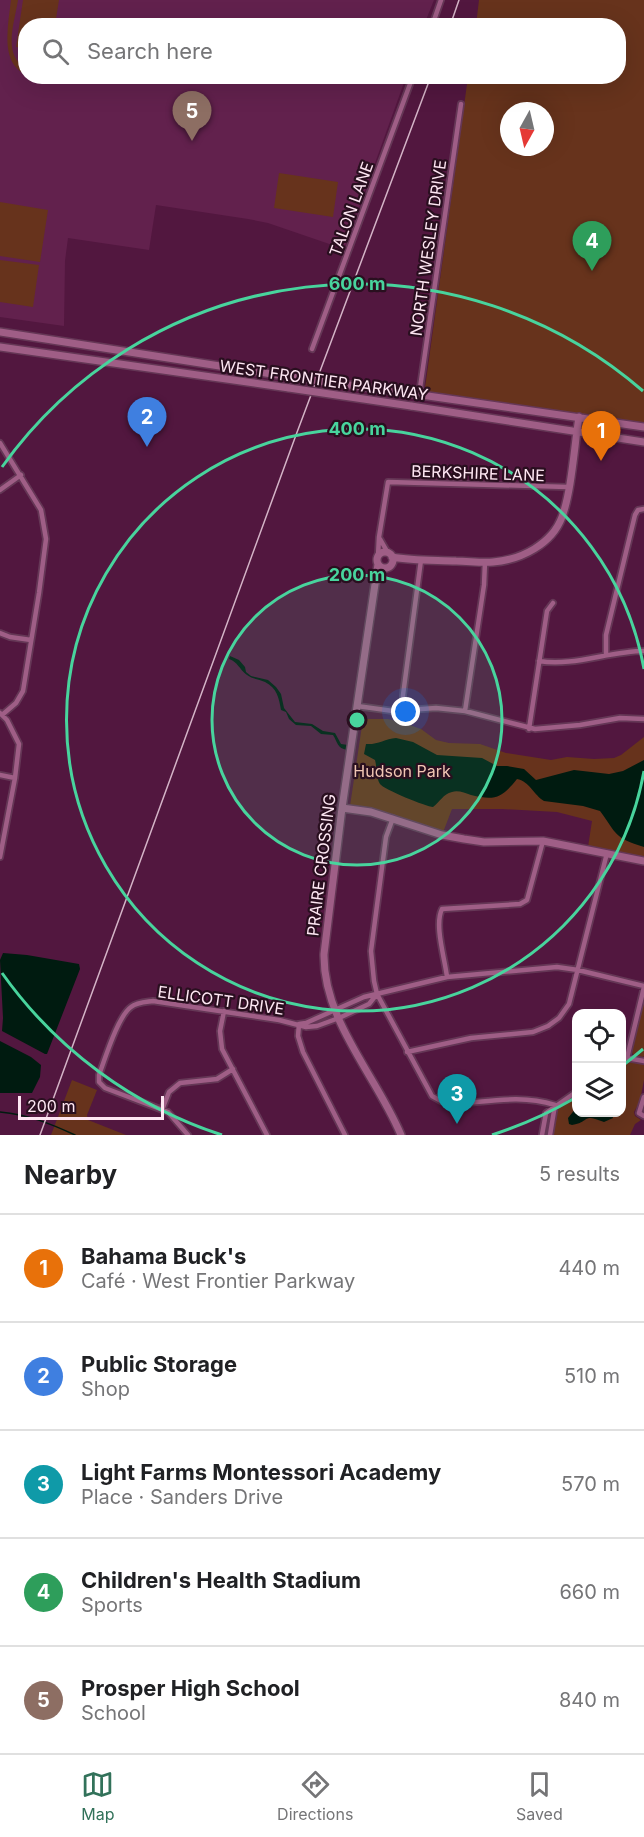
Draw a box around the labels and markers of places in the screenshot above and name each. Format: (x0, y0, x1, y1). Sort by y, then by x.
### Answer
pin: 5 (172, 92, 212, 141)
pin: 4 (572, 222, 612, 271)
pin: 2 (128, 398, 166, 447)
pin: 1 (582, 412, 620, 461)
centre of rings (347, 710, 367, 730)
pin: 3 (438, 1074, 476, 1124)

